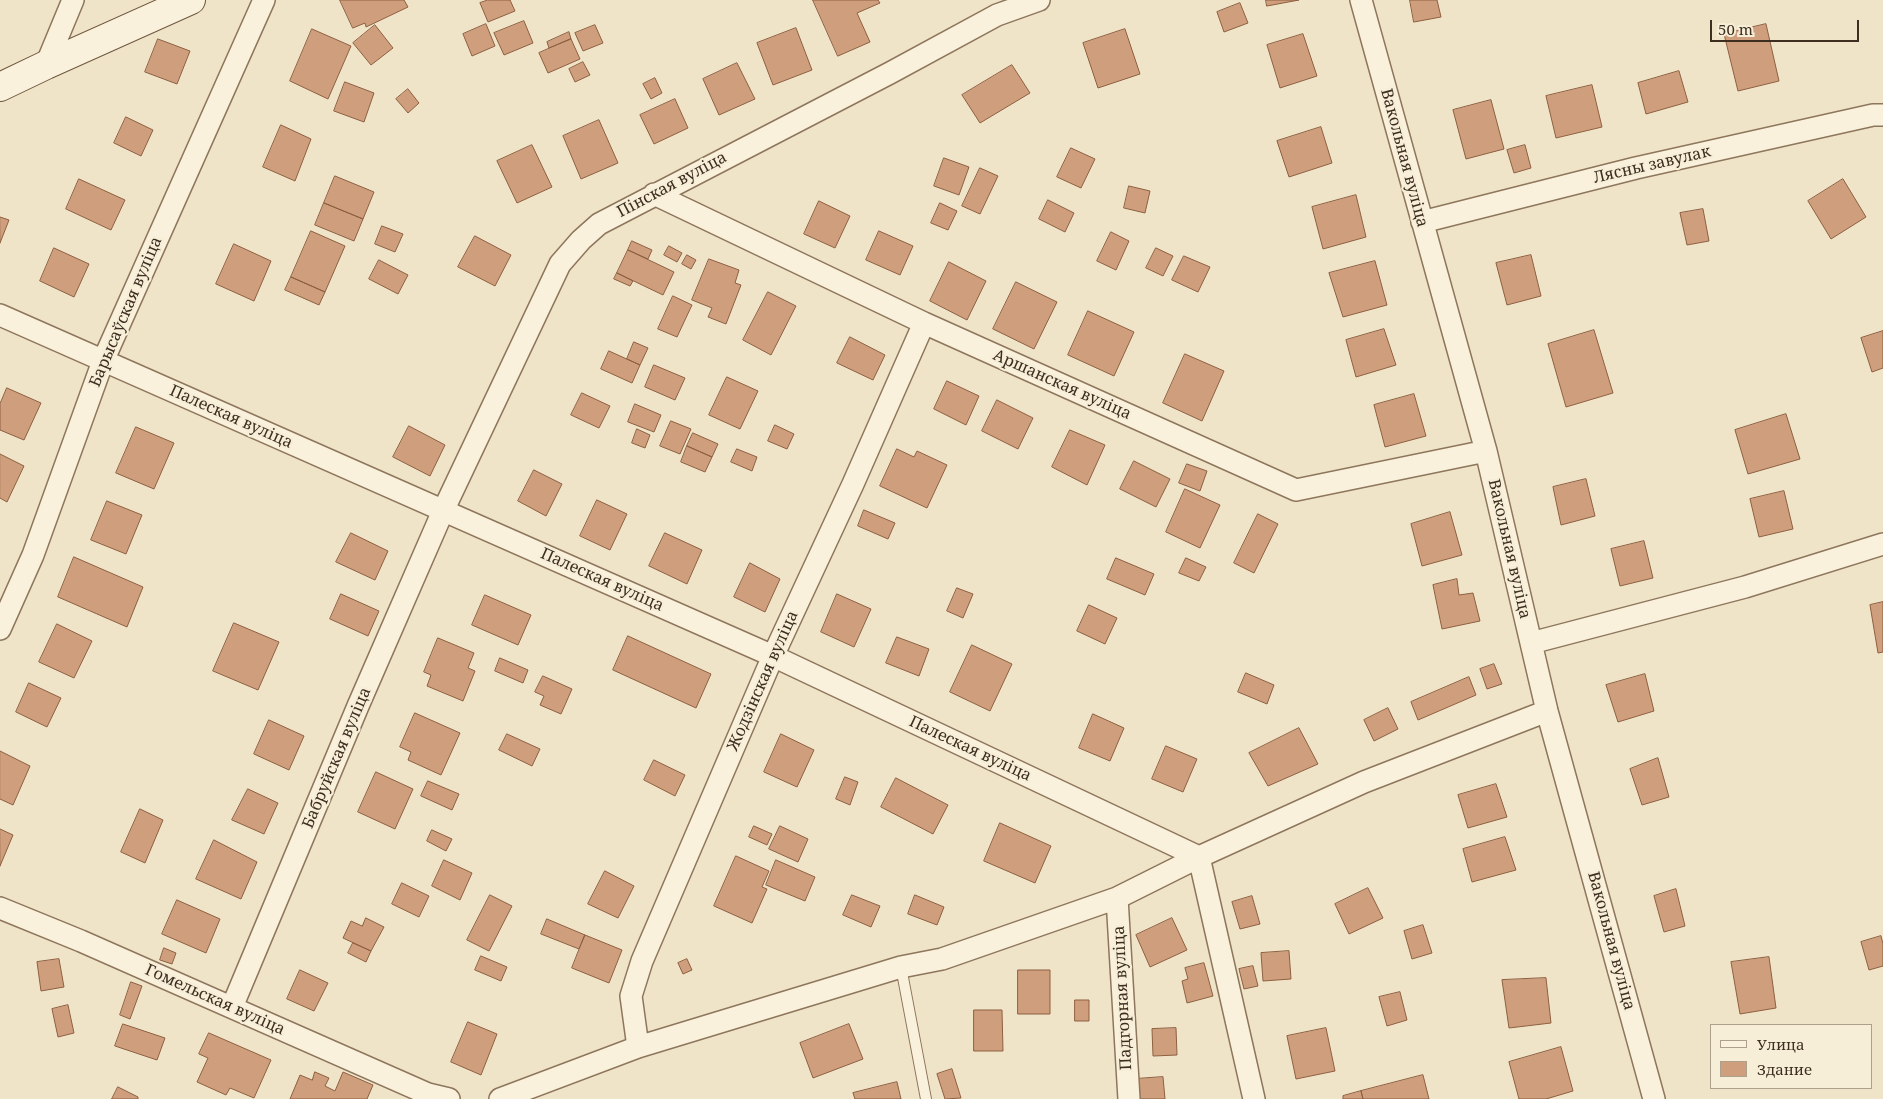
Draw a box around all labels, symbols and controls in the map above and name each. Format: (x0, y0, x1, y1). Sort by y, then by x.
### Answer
scale bar (1713, 10, 1862, 42)
text: 50 m (1718, 19, 1753, 39)
street label: Вакольная вуліца (1376, 87, 1432, 229)
street label: Лясны завулак (1591, 142, 1713, 188)
street label: Пінская вуліца (614, 148, 730, 222)
street label: Барысаўская вуліца (86, 234, 166, 390)
street label: Аршанская вуліца (990, 346, 1134, 424)
street label: Палеская вуліца (166, 381, 296, 453)
street label: Вакольная вуліца (1484, 477, 1534, 621)
street label: Палеская вуліца (537, 544, 667, 616)
street label: Жодзінская вуліца (723, 608, 803, 754)
street label: Бабруйская вуліца (299, 685, 375, 831)
street label: Палеская вуліца (906, 712, 1034, 786)
street label: Вакольная вуліца (1583, 870, 1639, 1012)
street label: Падгорная вуліца (1110, 925, 1136, 1071)
street label: Гомельская вуліца (142, 960, 288, 1040)
legend (1710, 1024, 1873, 1089)
text: Улица (1757, 1034, 1805, 1054)
text: Здание (1757, 1059, 1812, 1079)

